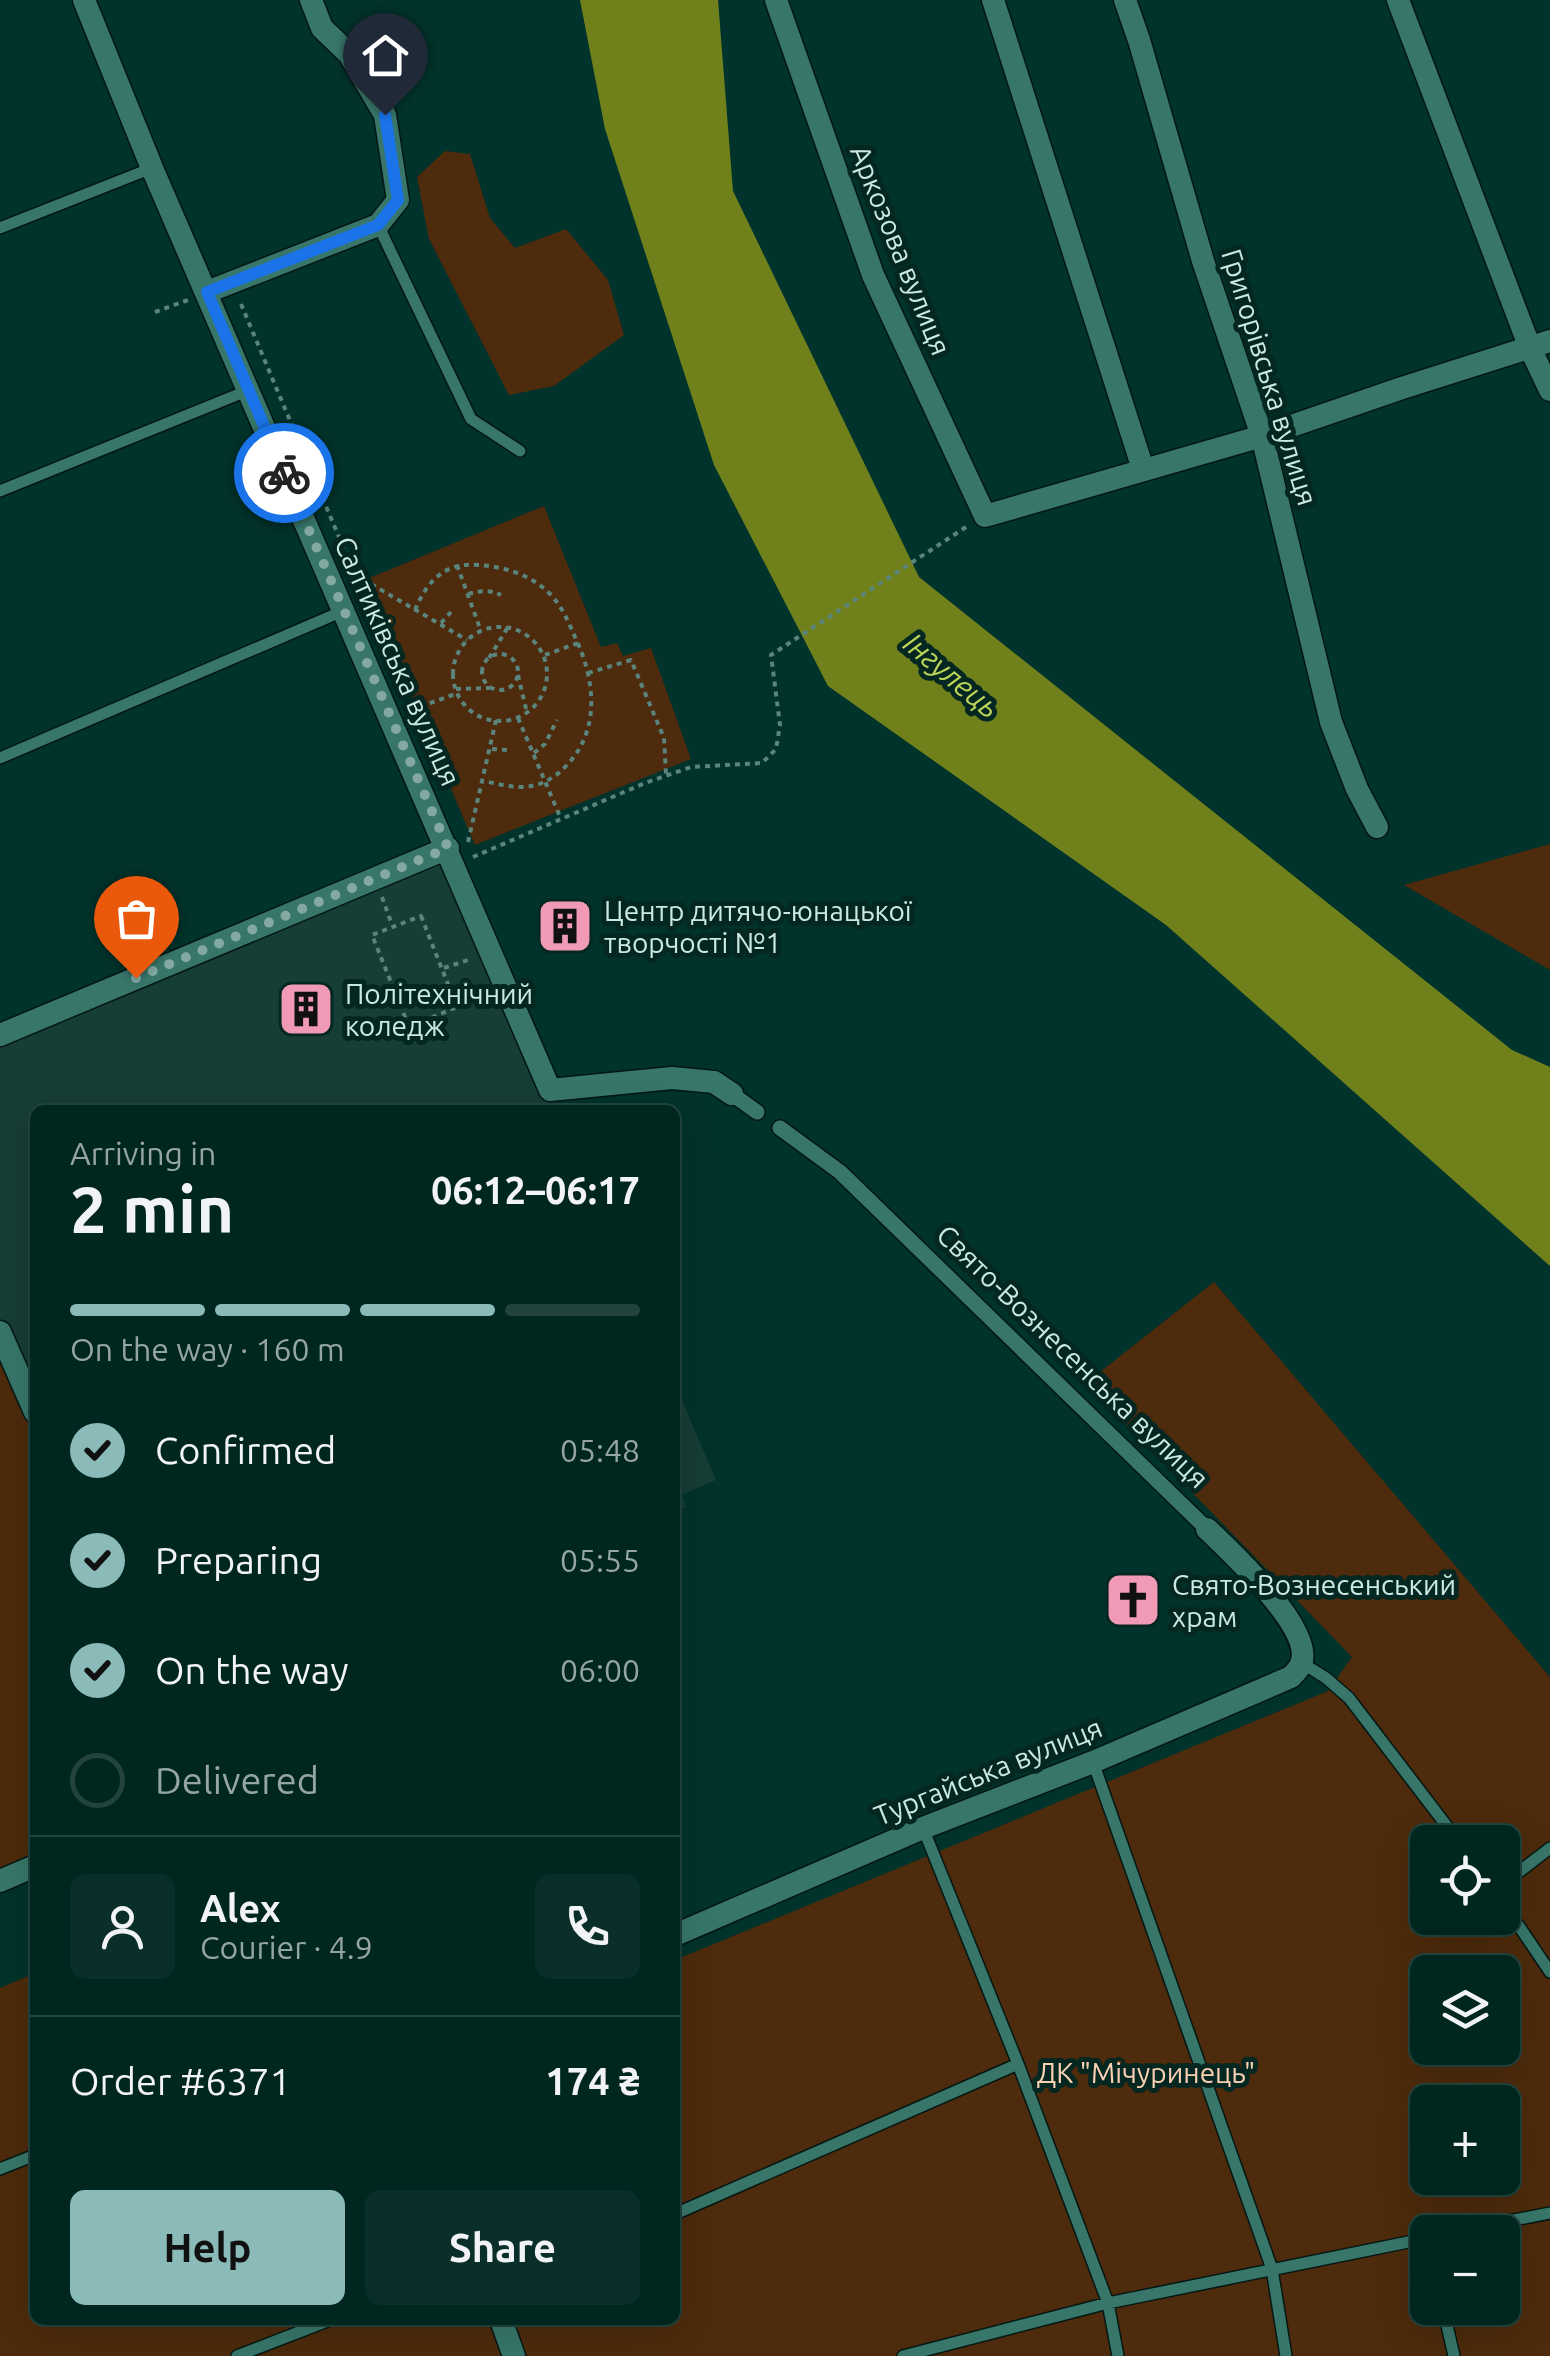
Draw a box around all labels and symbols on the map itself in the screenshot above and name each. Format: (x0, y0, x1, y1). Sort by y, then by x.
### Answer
pin (343, 13, 428, 116)
street label: Аркозова вулиця (845, 141, 957, 359)
street label: Григорівська вулиця (1216, 245, 1324, 509)
courier (234, 423, 334, 523)
street label: Салтиківська вулиця (329, 532, 467, 790)
water label: Інгулець (897, 625, 1007, 725)
pin (94, 876, 179, 979)
place label: Центр дитячо-юнацької творчості №1 (604, 895, 913, 958)
building icon: Центр дитячо-юнацької творчості №1 (535, 896, 595, 956)
place label: Політехнічний коледж (345, 978, 533, 1041)
building icon: Політехнічний коледж (276, 979, 336, 1039)
street label: Свято-Вознесенська вулиця (931, 1218, 1215, 1494)
place label: Свято-Вознесенський храм (1172, 1569, 1456, 1632)
church icon: Свято-Вознесенський храм (1103, 1570, 1163, 1630)
street label: Тургайська вулиця (870, 1711, 1106, 1831)
park label: ДК "Мічуринець" (1037, 2057, 1255, 2088)

